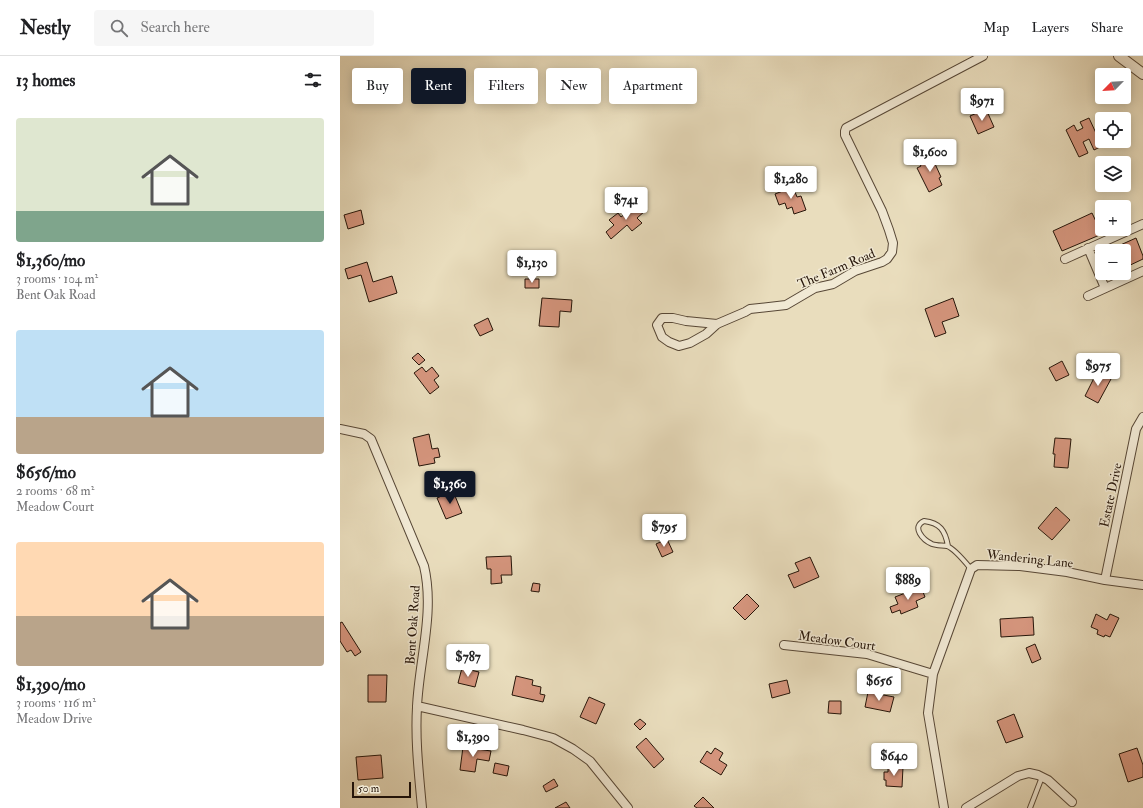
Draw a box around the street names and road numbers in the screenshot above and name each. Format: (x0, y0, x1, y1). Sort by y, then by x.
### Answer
street label: The Farm Road (795, 245, 878, 292)
street label: Estate Drive (1096, 461, 1126, 529)
street label: Wandering Lane (985, 546, 1075, 572)
street label: Bent Oak Road (402, 584, 424, 665)
street label: Meadow Court (797, 628, 877, 654)

